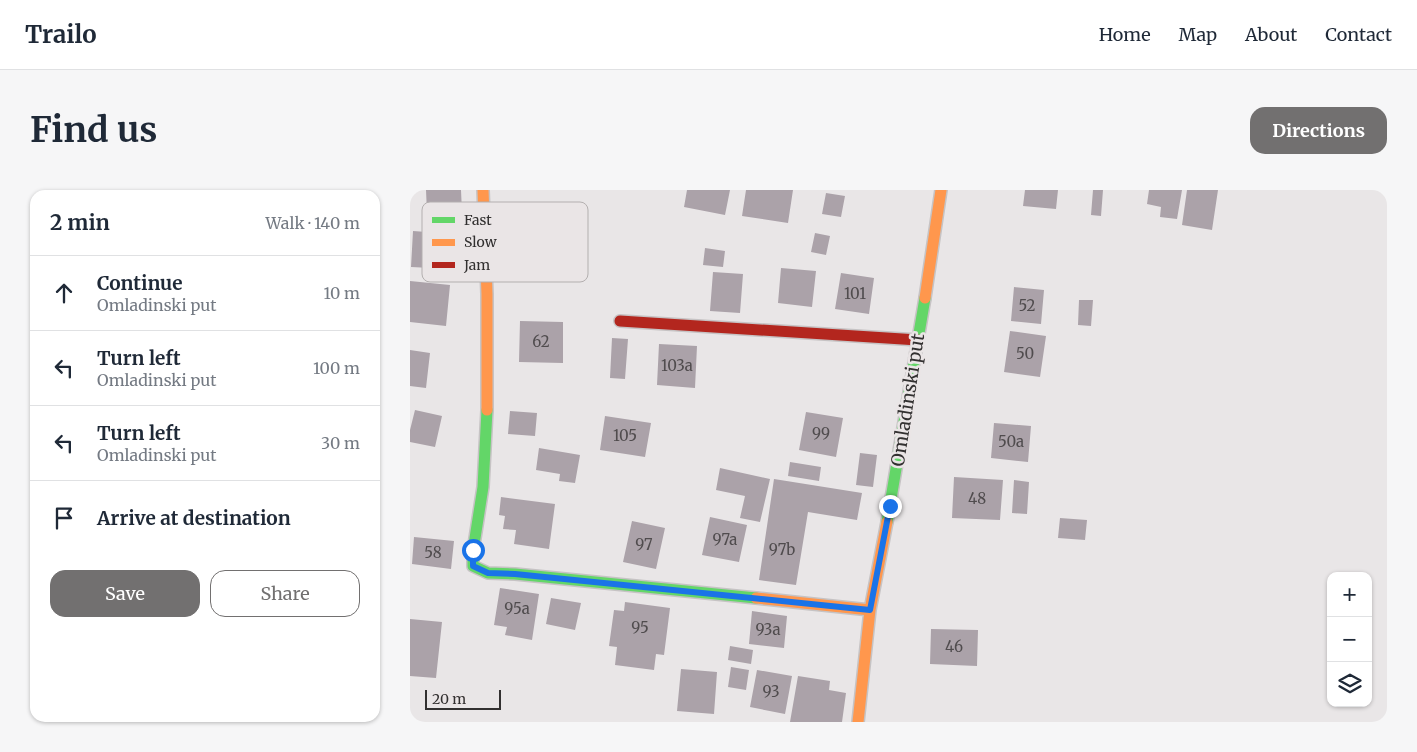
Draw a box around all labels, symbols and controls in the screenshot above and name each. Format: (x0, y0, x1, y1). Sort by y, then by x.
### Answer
text: Trailo (25, 19, 97, 50)
text: Home (1099, 23, 1151, 46)
text: Map (1179, 23, 1217, 46)
text: About (1245, 23, 1297, 46)
text: Contact (1325, 23, 1392, 46)
button: Directions (1250, 107, 1387, 154)
text: Find us (30, 108, 157, 152)
legend (422, 202, 588, 282)
text: 2 min (50, 209, 110, 236)
text: Fast (464, 211, 492, 229)
text: Walk · 140 m (266, 213, 360, 233)
text: Slow (464, 233, 497, 251)
text: Jam (463, 256, 490, 274)
text: Continue (97, 271, 183, 295)
icon: ahead (50, 279, 78, 307)
text: 10 m (323, 283, 360, 303)
house number: 101 (844, 284, 866, 303)
text: Omladinski put (97, 295, 216, 315)
house number: 52 (1018, 296, 1036, 315)
house number: 62 (532, 332, 550, 351)
street label: Omladinski put (886, 332, 929, 468)
house number: 50 (1016, 344, 1034, 363)
text: Turn left (97, 346, 181, 370)
icon: left (50, 354, 78, 382)
house number: 103a (661, 356, 693, 375)
text: 100 m (313, 358, 360, 378)
text: Omladinski put (97, 370, 216, 390)
text: Turn left (97, 421, 181, 445)
house number: 99 (812, 424, 830, 443)
house number: 105 (613, 426, 637, 445)
icon: left (50, 429, 78, 457)
house number: 50a (998, 432, 1024, 451)
text: 30 m (321, 433, 360, 453)
text: Omladinski put (97, 445, 216, 465)
house number: 48 (968, 489, 986, 508)
route end (879, 495, 902, 518)
icon: arrive (50, 504, 78, 532)
text: Arrive at destination (97, 506, 291, 530)
house number: 97a (713, 530, 737, 549)
house number: 97 (635, 535, 653, 554)
route start (462, 539, 485, 562)
house number: 97b (769, 540, 795, 559)
house number: 58 (424, 543, 442, 562)
button: Save (50, 570, 200, 617)
button: Share (210, 570, 360, 617)
map controls (1327, 572, 1372, 707)
button: + (1327, 572, 1372, 617)
house number: 95a (504, 599, 530, 618)
button: − (1327, 617, 1372, 662)
house number: 95 (631, 618, 649, 637)
house number: 93a (755, 620, 781, 639)
house number: 46 (945, 637, 963, 656)
button: layers (1327, 662, 1372, 707)
house number: 93 (762, 682, 780, 701)
scale bar (425, 687, 501, 710)
text: 20 m (432, 690, 466, 708)

